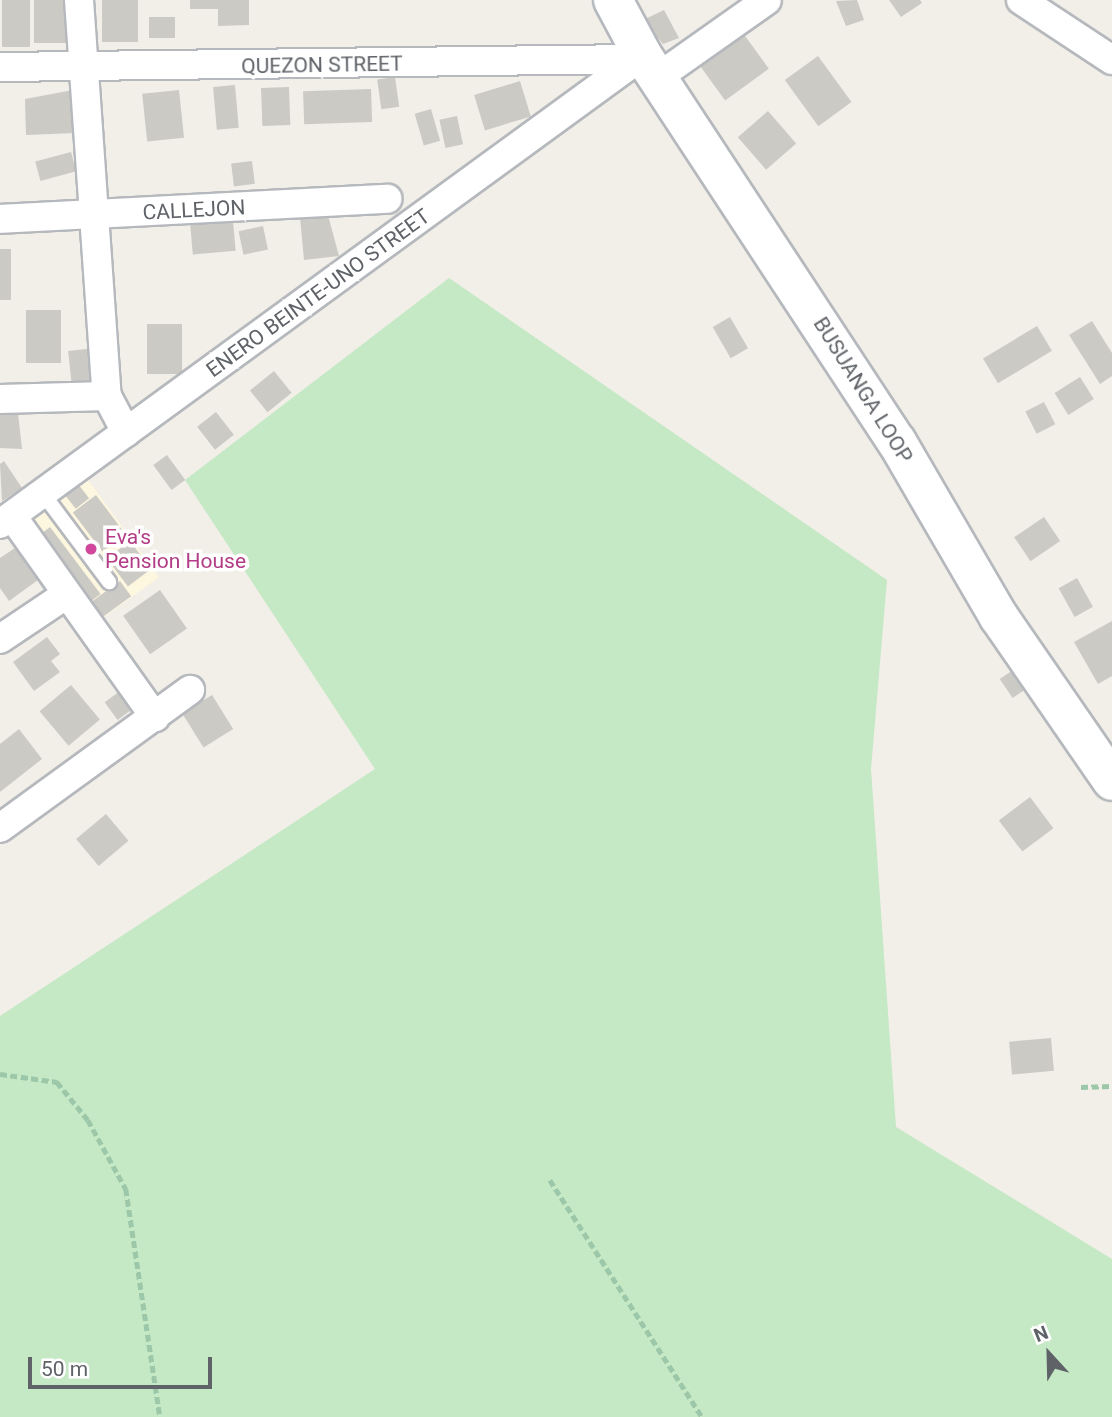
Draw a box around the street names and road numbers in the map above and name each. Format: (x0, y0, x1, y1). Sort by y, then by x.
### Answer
street label: QUEZON STREET (241, 51, 403, 79)
street label: CALLEJON (142, 195, 246, 225)
street label: ENERO BEINTE-UNO STREET (201, 203, 435, 383)
street label: BUSUANGA LOOP (808, 312, 918, 468)

